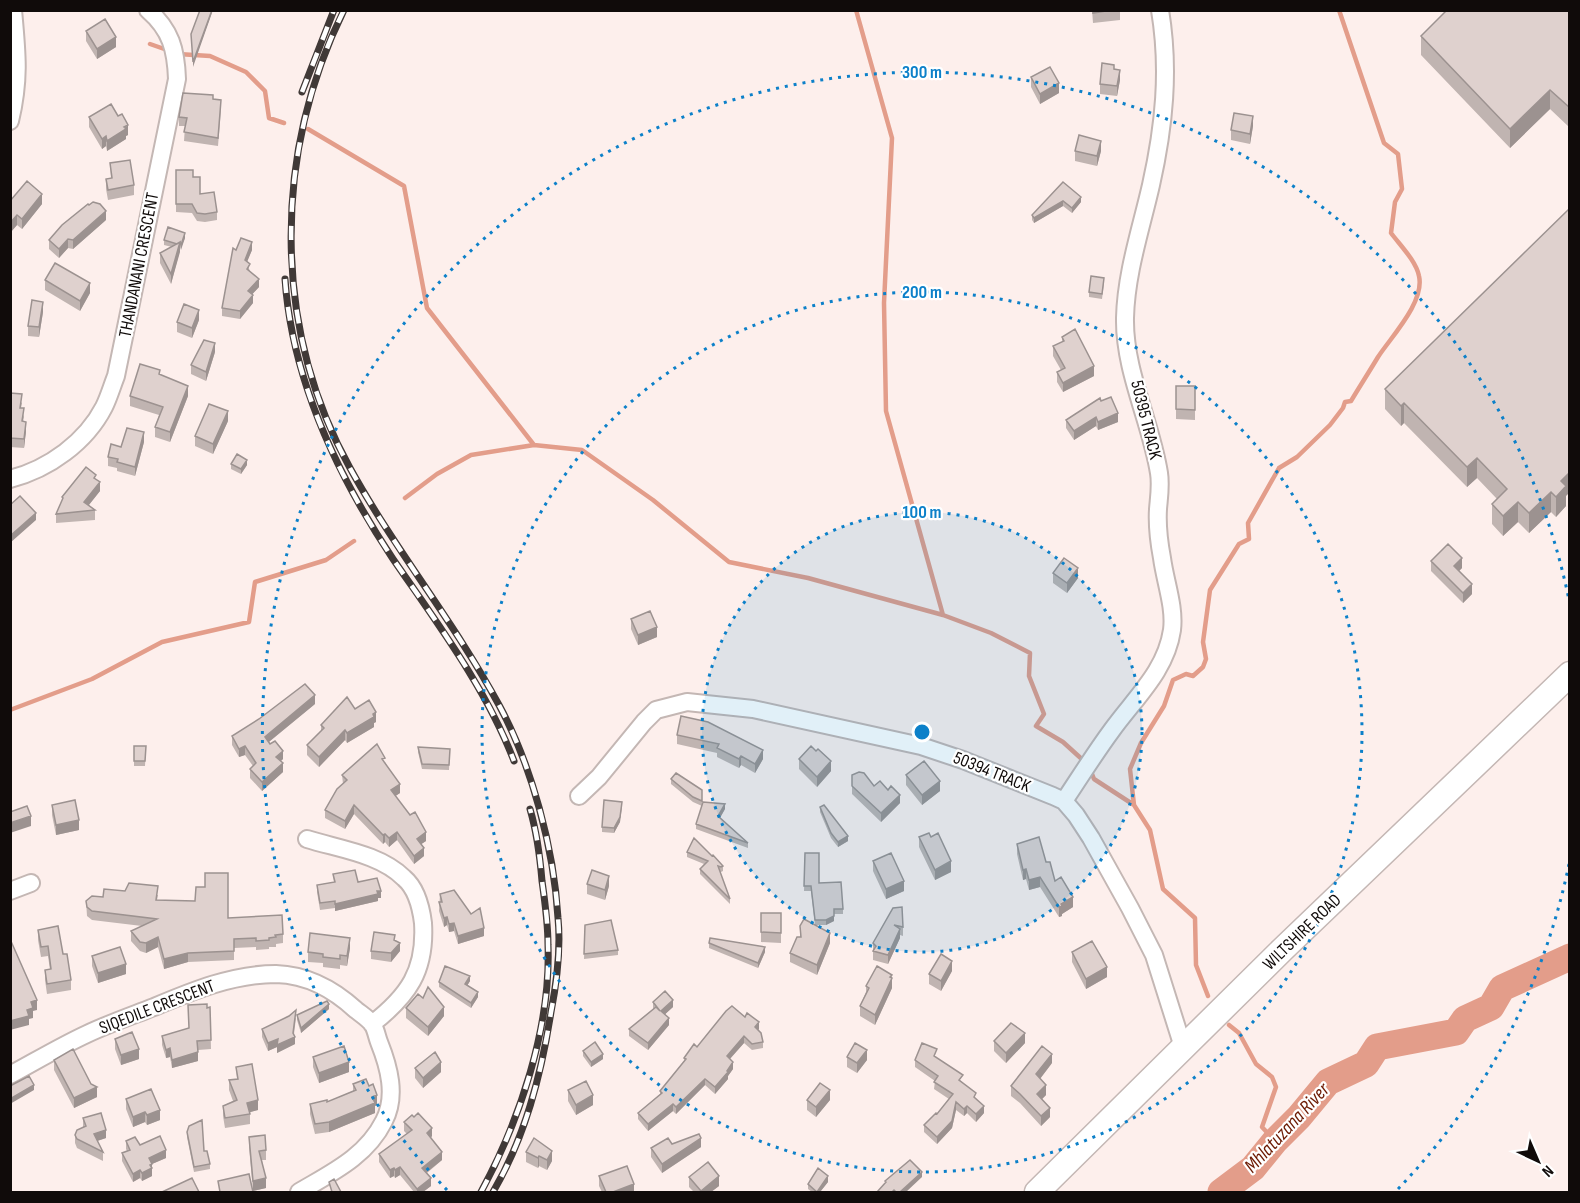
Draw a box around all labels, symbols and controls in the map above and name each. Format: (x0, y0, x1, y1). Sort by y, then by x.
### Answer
text: 300 m (902, 62, 942, 83)
street label: THANDANANI CRESCENT (115, 191, 163, 339)
text: 200 m (902, 282, 942, 303)
street label: 50395 TRACK (1126, 378, 1166, 463)
text: 100 m (903, 502, 942, 523)
centre of rings (912, 722, 932, 742)
street label: 50394 TRACK (950, 747, 1034, 797)
street label: WILTSHIRE ROAD (1259, 889, 1345, 975)
street label: SIQEDILE CRESCENT (96, 975, 218, 1039)
water label: Mhlatuzana River (1239, 1077, 1336, 1178)
north arrow (1508, 1131, 1568, 1191)
text: N (1538, 1161, 1557, 1181)

